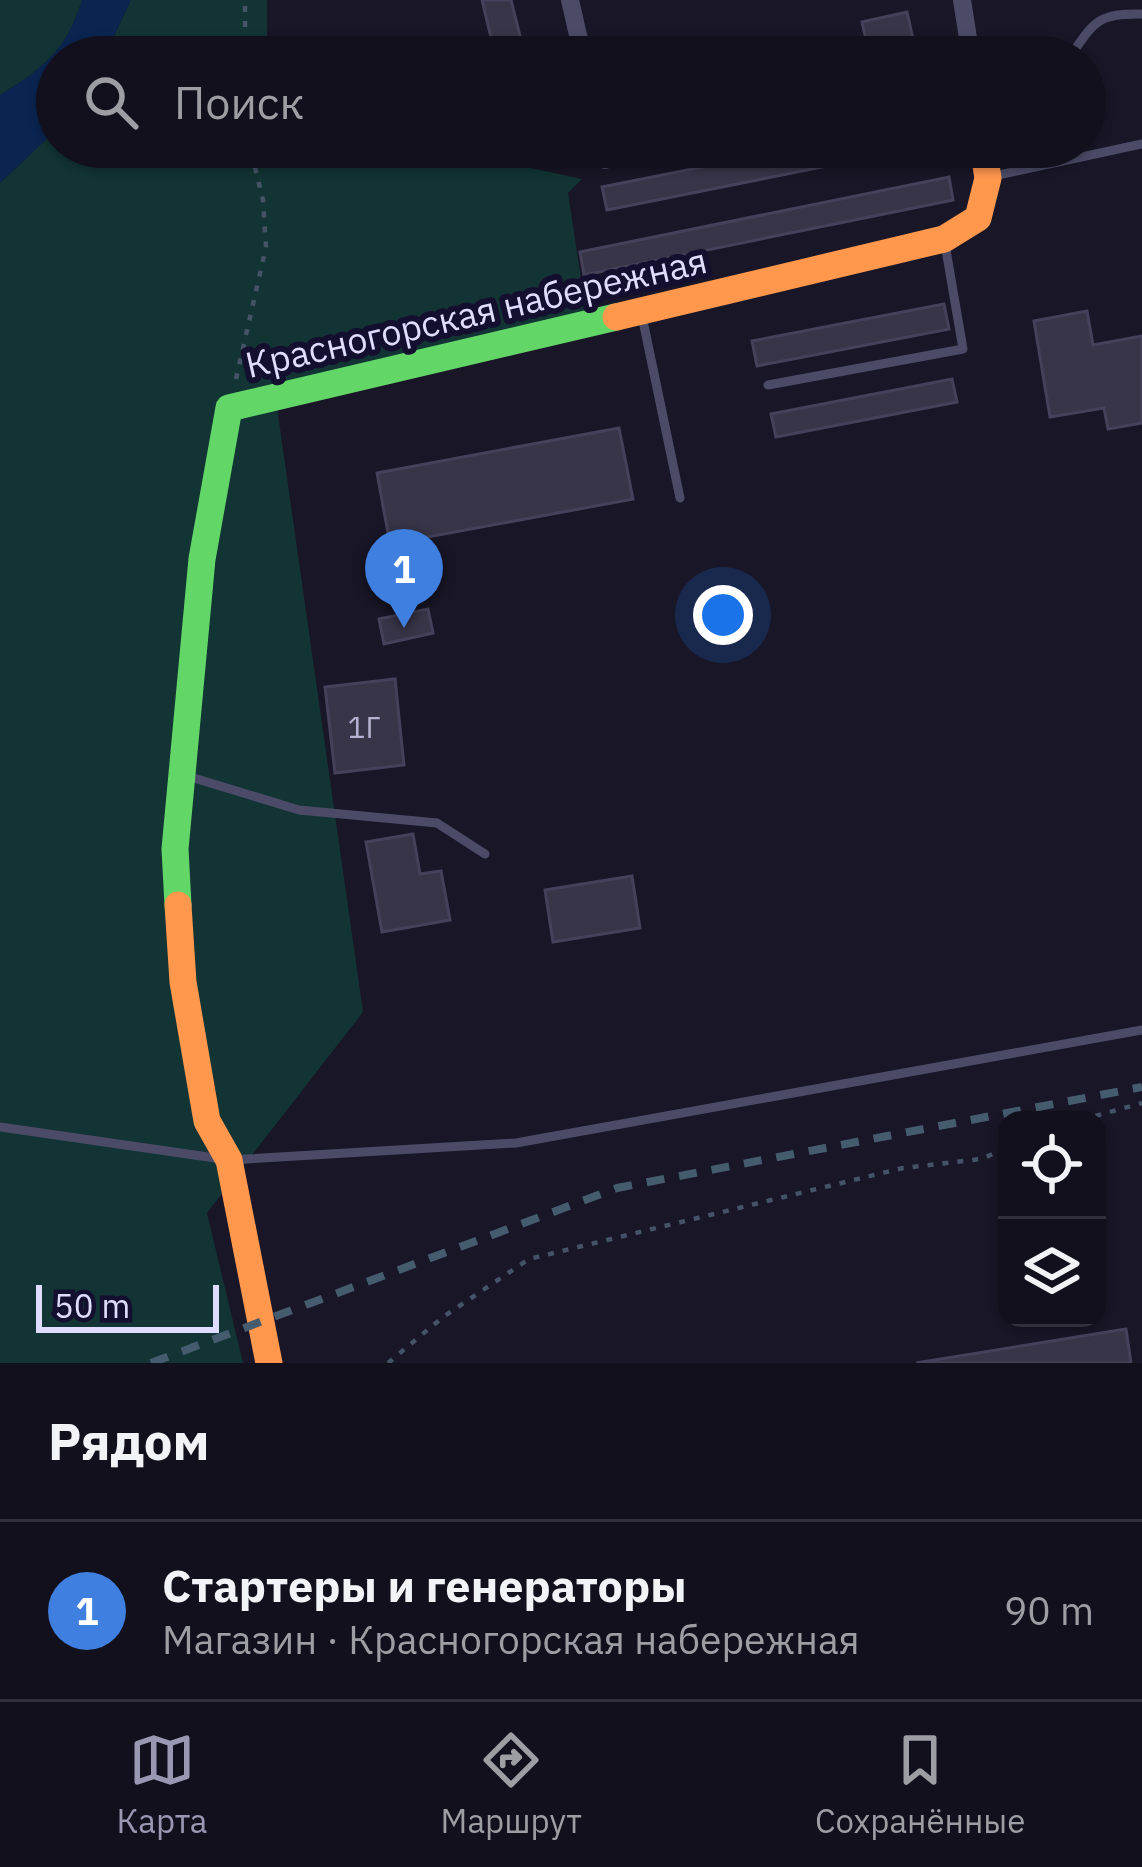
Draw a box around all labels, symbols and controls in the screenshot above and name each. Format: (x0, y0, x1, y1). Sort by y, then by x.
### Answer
search box (36, 36, 1106, 168)
icon: search (78, 69, 144, 135)
text: Поиск (174, 73, 304, 131)
street label: Краcногорская набережная (241, 236, 711, 388)
pin: 1 (365, 529, 443, 628)
your location (693, 585, 753, 645)
house number: 1Г (348, 707, 381, 746)
map controls (998, 1111, 1106, 1327)
button: locate (998, 1111, 1106, 1219)
button: layers (998, 1219, 1106, 1327)
scale bar (36, 1279, 219, 1332)
text: 50 m (54, 1284, 130, 1327)
text: Рядом (48, 1408, 210, 1474)
text: Стартеры и генераторы (162, 1556, 687, 1614)
text: 1 (75, 1585, 99, 1636)
text: 90 m (1004, 1585, 1094, 1636)
text: Магазин · Краcногорская набережная (162, 1614, 860, 1665)
tab: Карта (117, 1727, 207, 1842)
tab: Маршрут (441, 1727, 582, 1842)
tab: Сохранённые (815, 1727, 1025, 1842)

